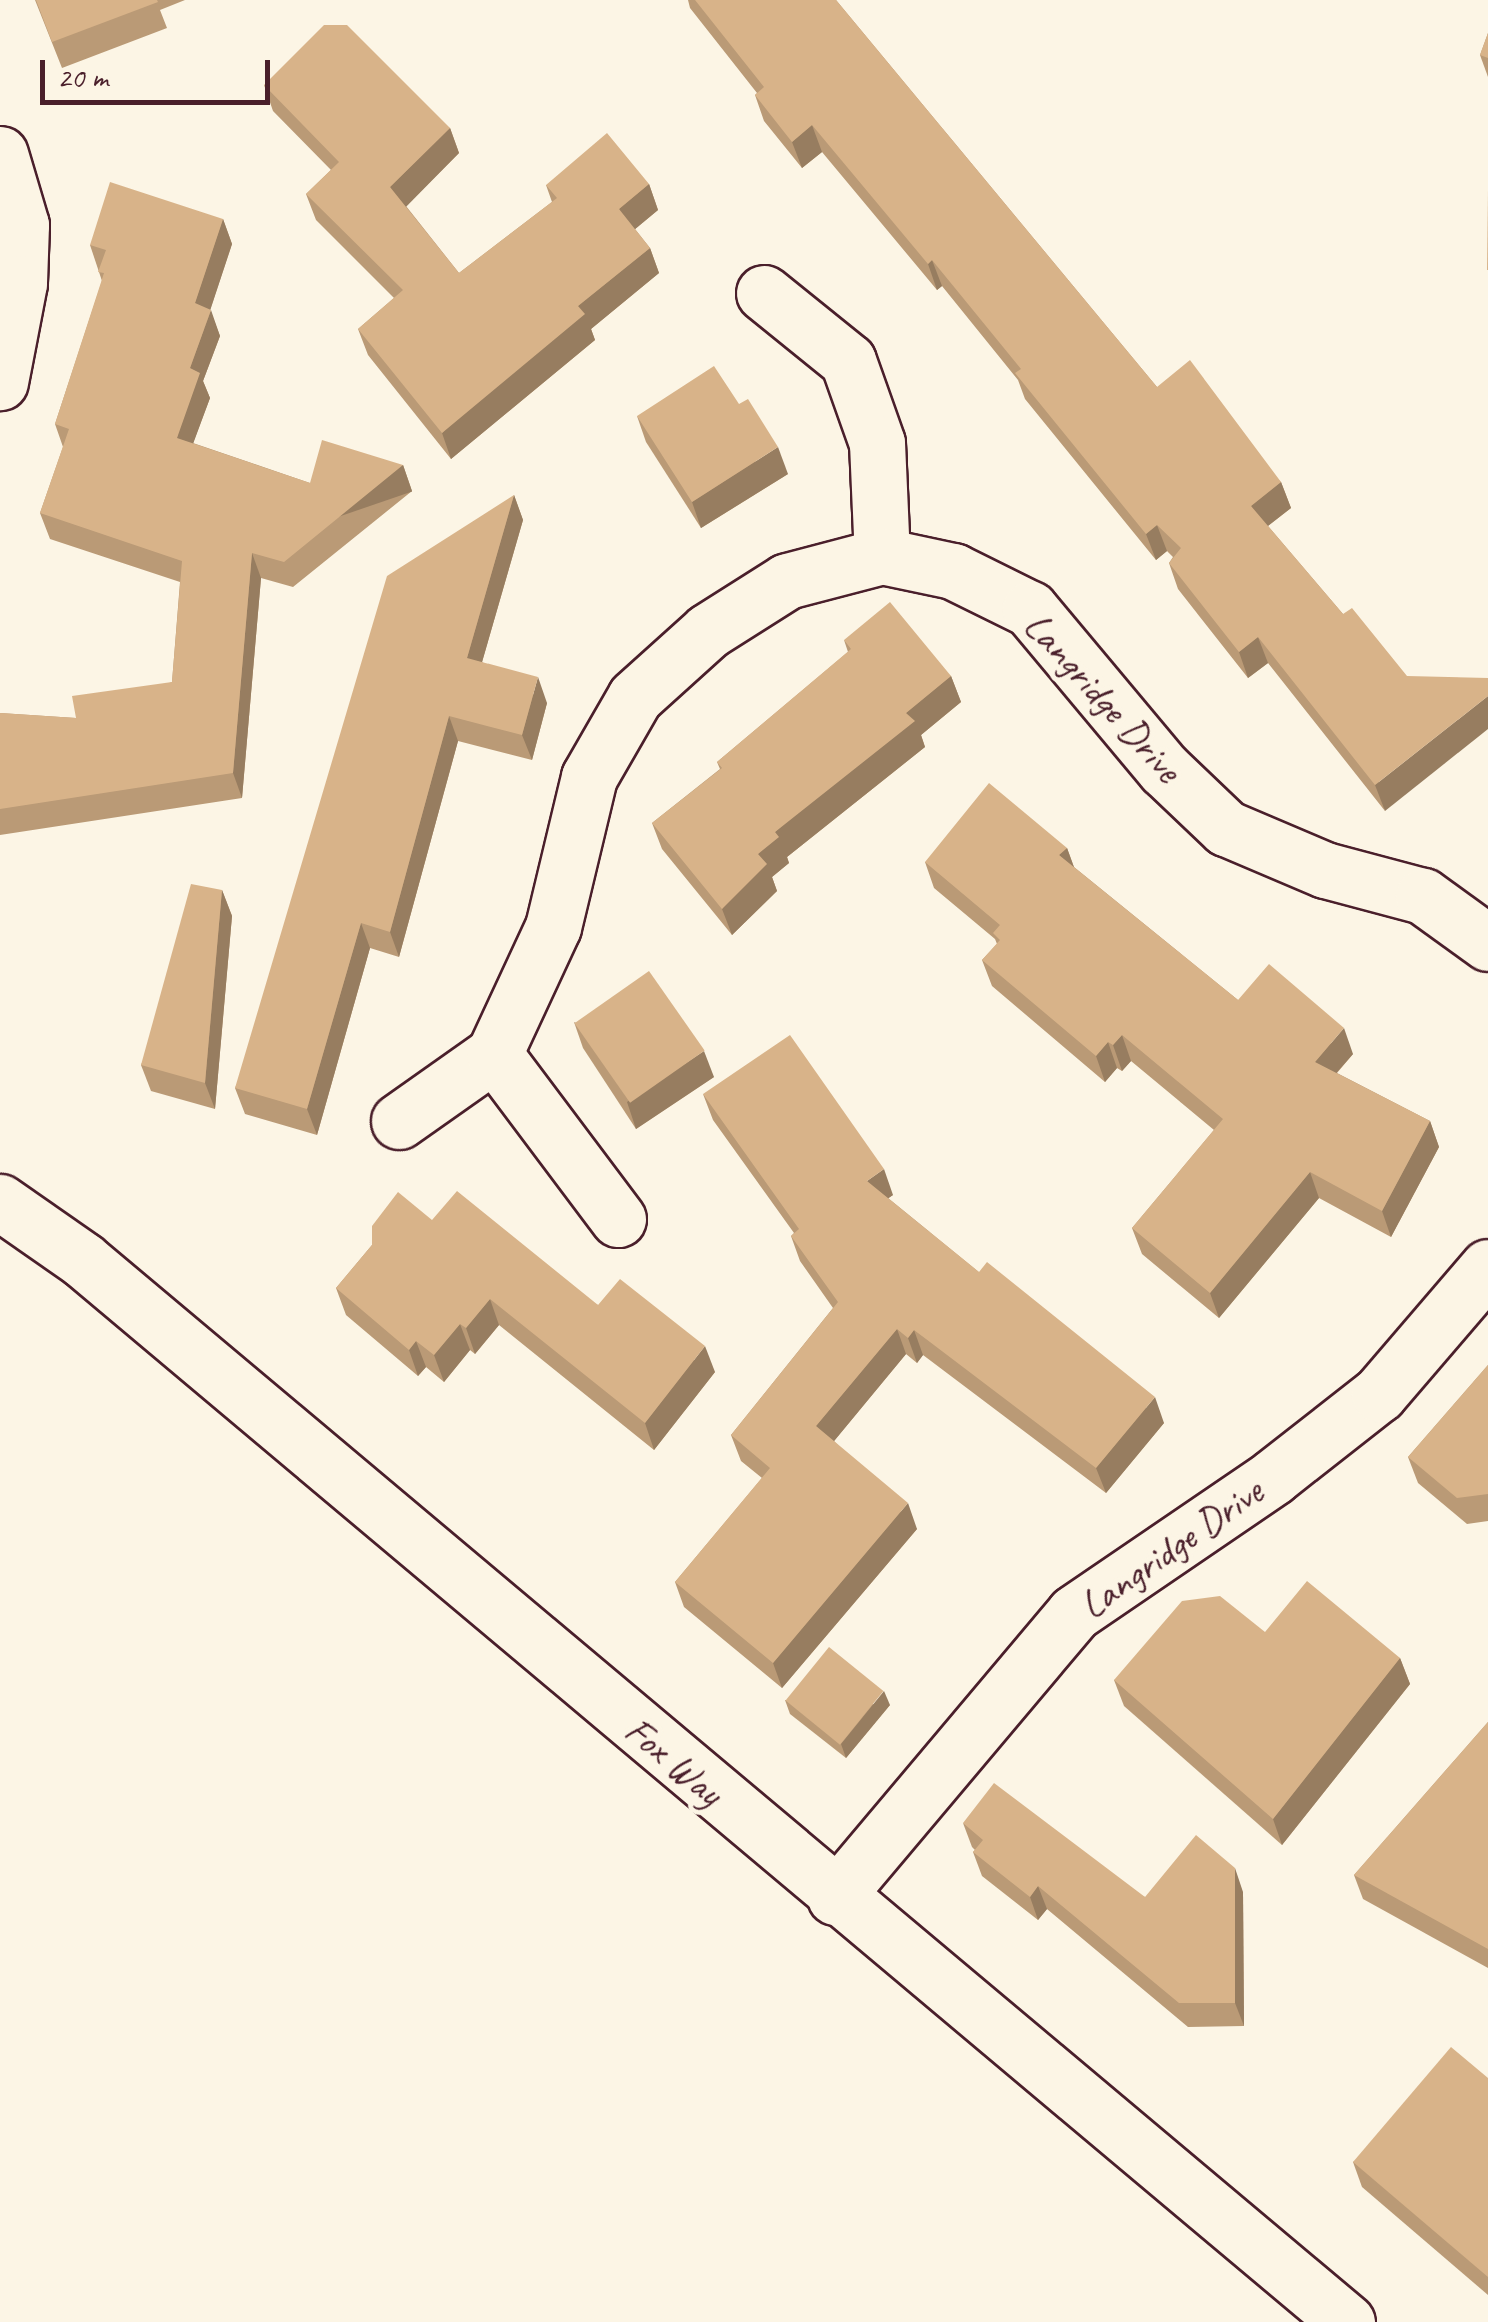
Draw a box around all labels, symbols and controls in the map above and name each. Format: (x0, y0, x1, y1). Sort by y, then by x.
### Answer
scale bar (45, 40, 275, 102)
text: 20 m (57, 58, 108, 96)
street label: Langridge Drive (1014, 602, 1192, 792)
street label: Langridge Drive (1070, 1467, 1272, 1629)
street label: Fox Way (615, 1706, 733, 1816)

